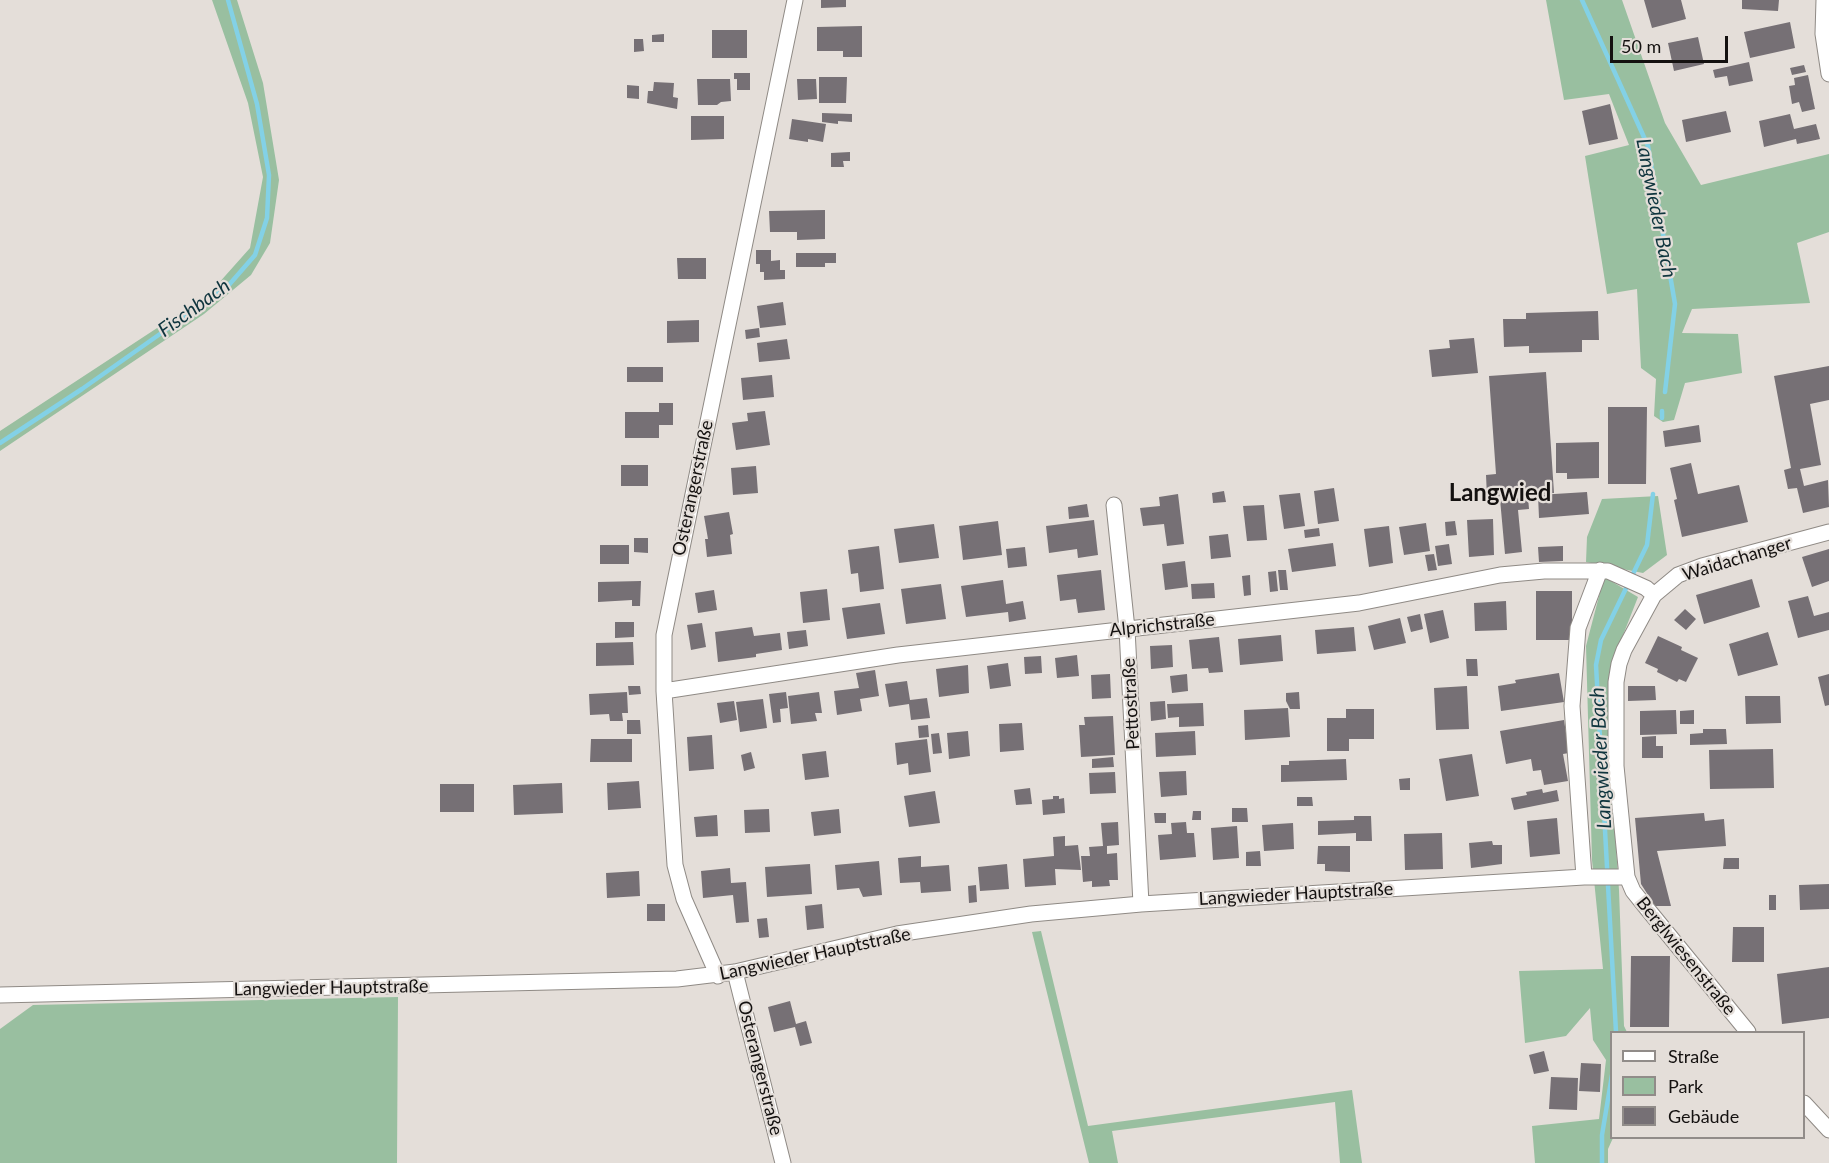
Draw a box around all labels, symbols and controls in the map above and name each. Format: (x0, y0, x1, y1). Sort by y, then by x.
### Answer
scale bar (1613, 24, 1732, 62)
text: 50 m (1621, 35, 1661, 57)
water label: Langwieder Bach (1631, 136, 1681, 280)
water label: Fischbach (153, 274, 235, 342)
street label: Osterangerstraße (668, 418, 718, 558)
district label: Langwied (1449, 479, 1551, 507)
street label: Waidachanger (1680, 532, 1794, 586)
street label: Alprichstraße (1108, 609, 1216, 641)
street label: Pettostraße (1118, 658, 1144, 750)
water label: Langwieder Bach (1585, 687, 1617, 829)
street label: Langwieder Hauptstraße (1198, 878, 1394, 910)
street label: Berglwiesenstraße (1632, 893, 1740, 1019)
street label: Langwieder Hauptstraße (718, 923, 912, 985)
street label: Langwieder Hauptstraße (233, 976, 429, 1000)
street label: Osterangerstraße (733, 998, 787, 1138)
legend (1610, 1031, 1805, 1139)
text: Straße (1668, 1045, 1719, 1067)
text: Park (1668, 1075, 1703, 1097)
text: Gebäude (1668, 1105, 1739, 1127)

